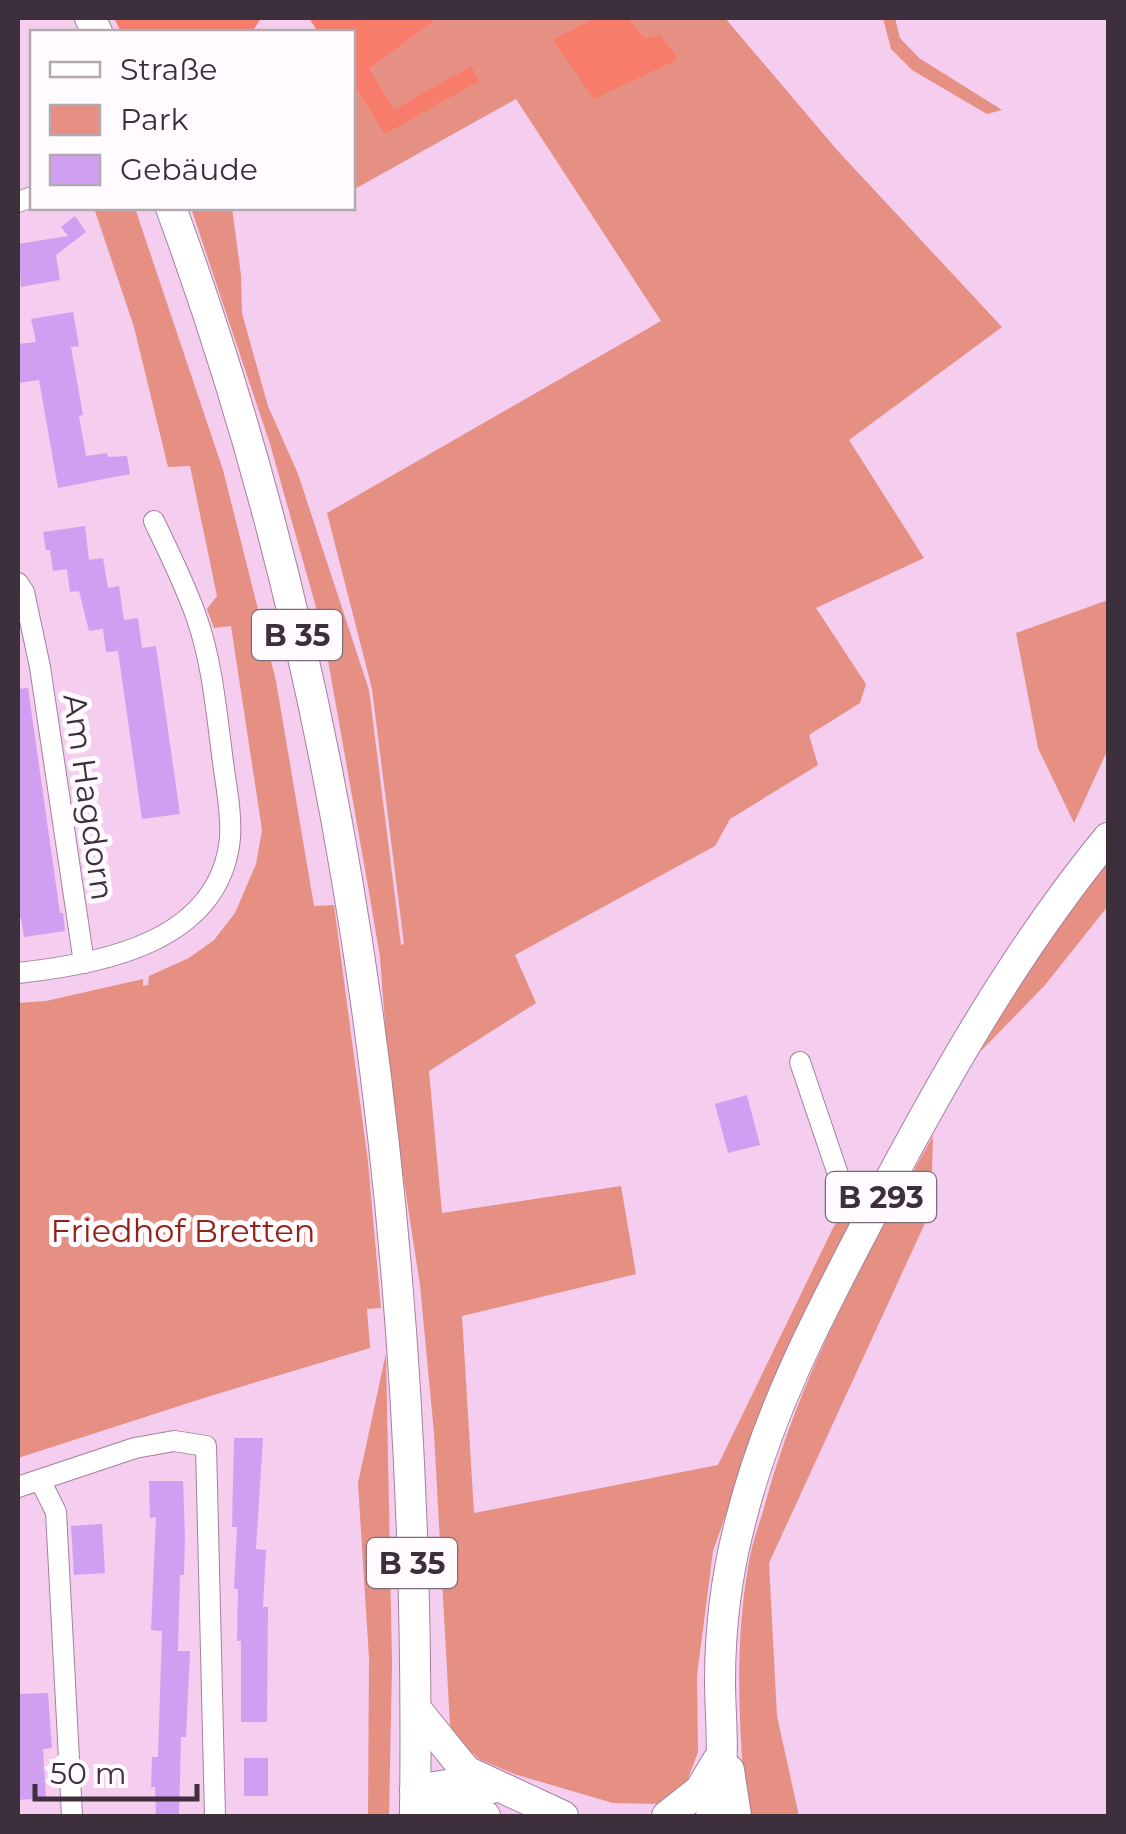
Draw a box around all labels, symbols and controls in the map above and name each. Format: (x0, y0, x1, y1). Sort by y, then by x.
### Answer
legend (30, 30, 355, 210)
text: Straße (120, 51, 217, 88)
text: Park (120, 101, 189, 138)
text: Gebäude (120, 151, 258, 188)
road number: B 35 (252, 610, 342, 660)
street label: Am Hagdorn (55, 691, 123, 903)
road number: B 293 (826, 1172, 936, 1222)
park label: Friedhof Bretten (51, 1211, 315, 1250)
road number: B 35 (367, 1538, 457, 1588)
scale bar (35, 1739, 198, 1801)
text: 50 m (50, 1755, 127, 1792)

